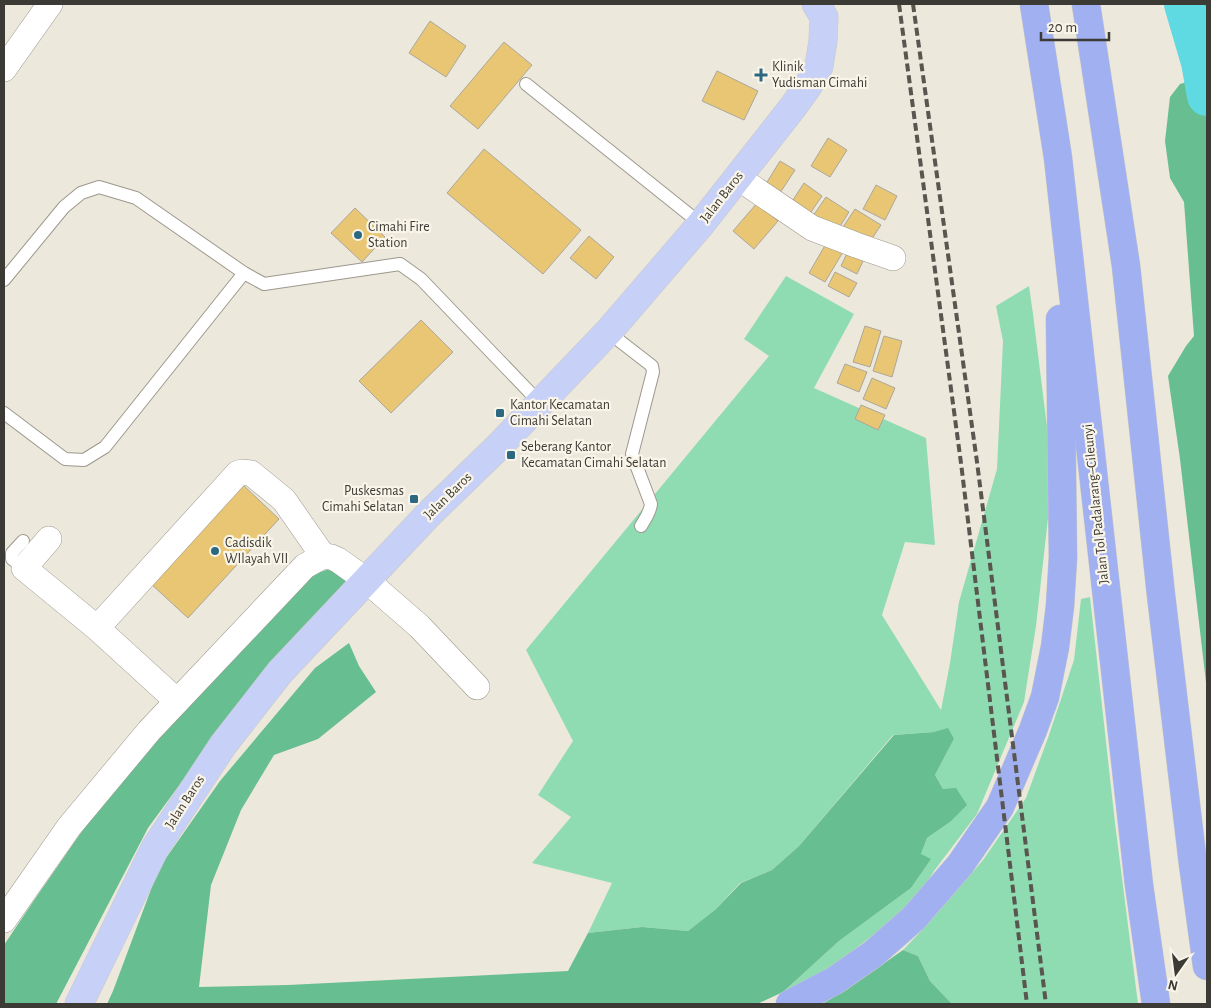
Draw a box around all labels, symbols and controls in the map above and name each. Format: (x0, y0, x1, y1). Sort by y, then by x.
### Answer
scale bar (1041, 10, 1108, 42)
text: 20 m (1048, 20, 1077, 35)
place label: Klinik Yudisman Cimahi (772, 60, 868, 90)
marker: Klinik Yudisman Cimahi (754, 68, 768, 82)
street label: Jalan Baros (698, 169, 746, 225)
place label: Cimahi Fire Station (368, 220, 430, 250)
marker: Cimahi Fire Station (352, 229, 364, 241)
place label: Kantor Kecamatan Cimahi Selatan (510, 398, 610, 428)
marker: Kantor Kecamatan Cimahi Selatan (494, 407, 506, 419)
street label: Jalan Tol Padalarang–Cileunyi (1081, 423, 1111, 585)
place label: Seberang Kantor Kecamatan Cimahi Selatan (521, 440, 666, 470)
marker: Seberang Kantor Kecamatan Cimahi Selatan (505, 449, 517, 461)
street label: Jalan Baros (421, 470, 475, 522)
place label: Puskesmas Cimahi Selatan (322, 484, 404, 514)
marker: Puskesmas Cimahi Selatan (408, 493, 420, 505)
place label: Cadisdik WIlayah VII (225, 536, 288, 566)
marker: Cadisdik WIlayah VII (209, 545, 221, 557)
street label: Jalan Baros (163, 773, 207, 831)
north arrow (1151, 948, 1201, 998)
text: N (1167, 977, 1180, 993)

